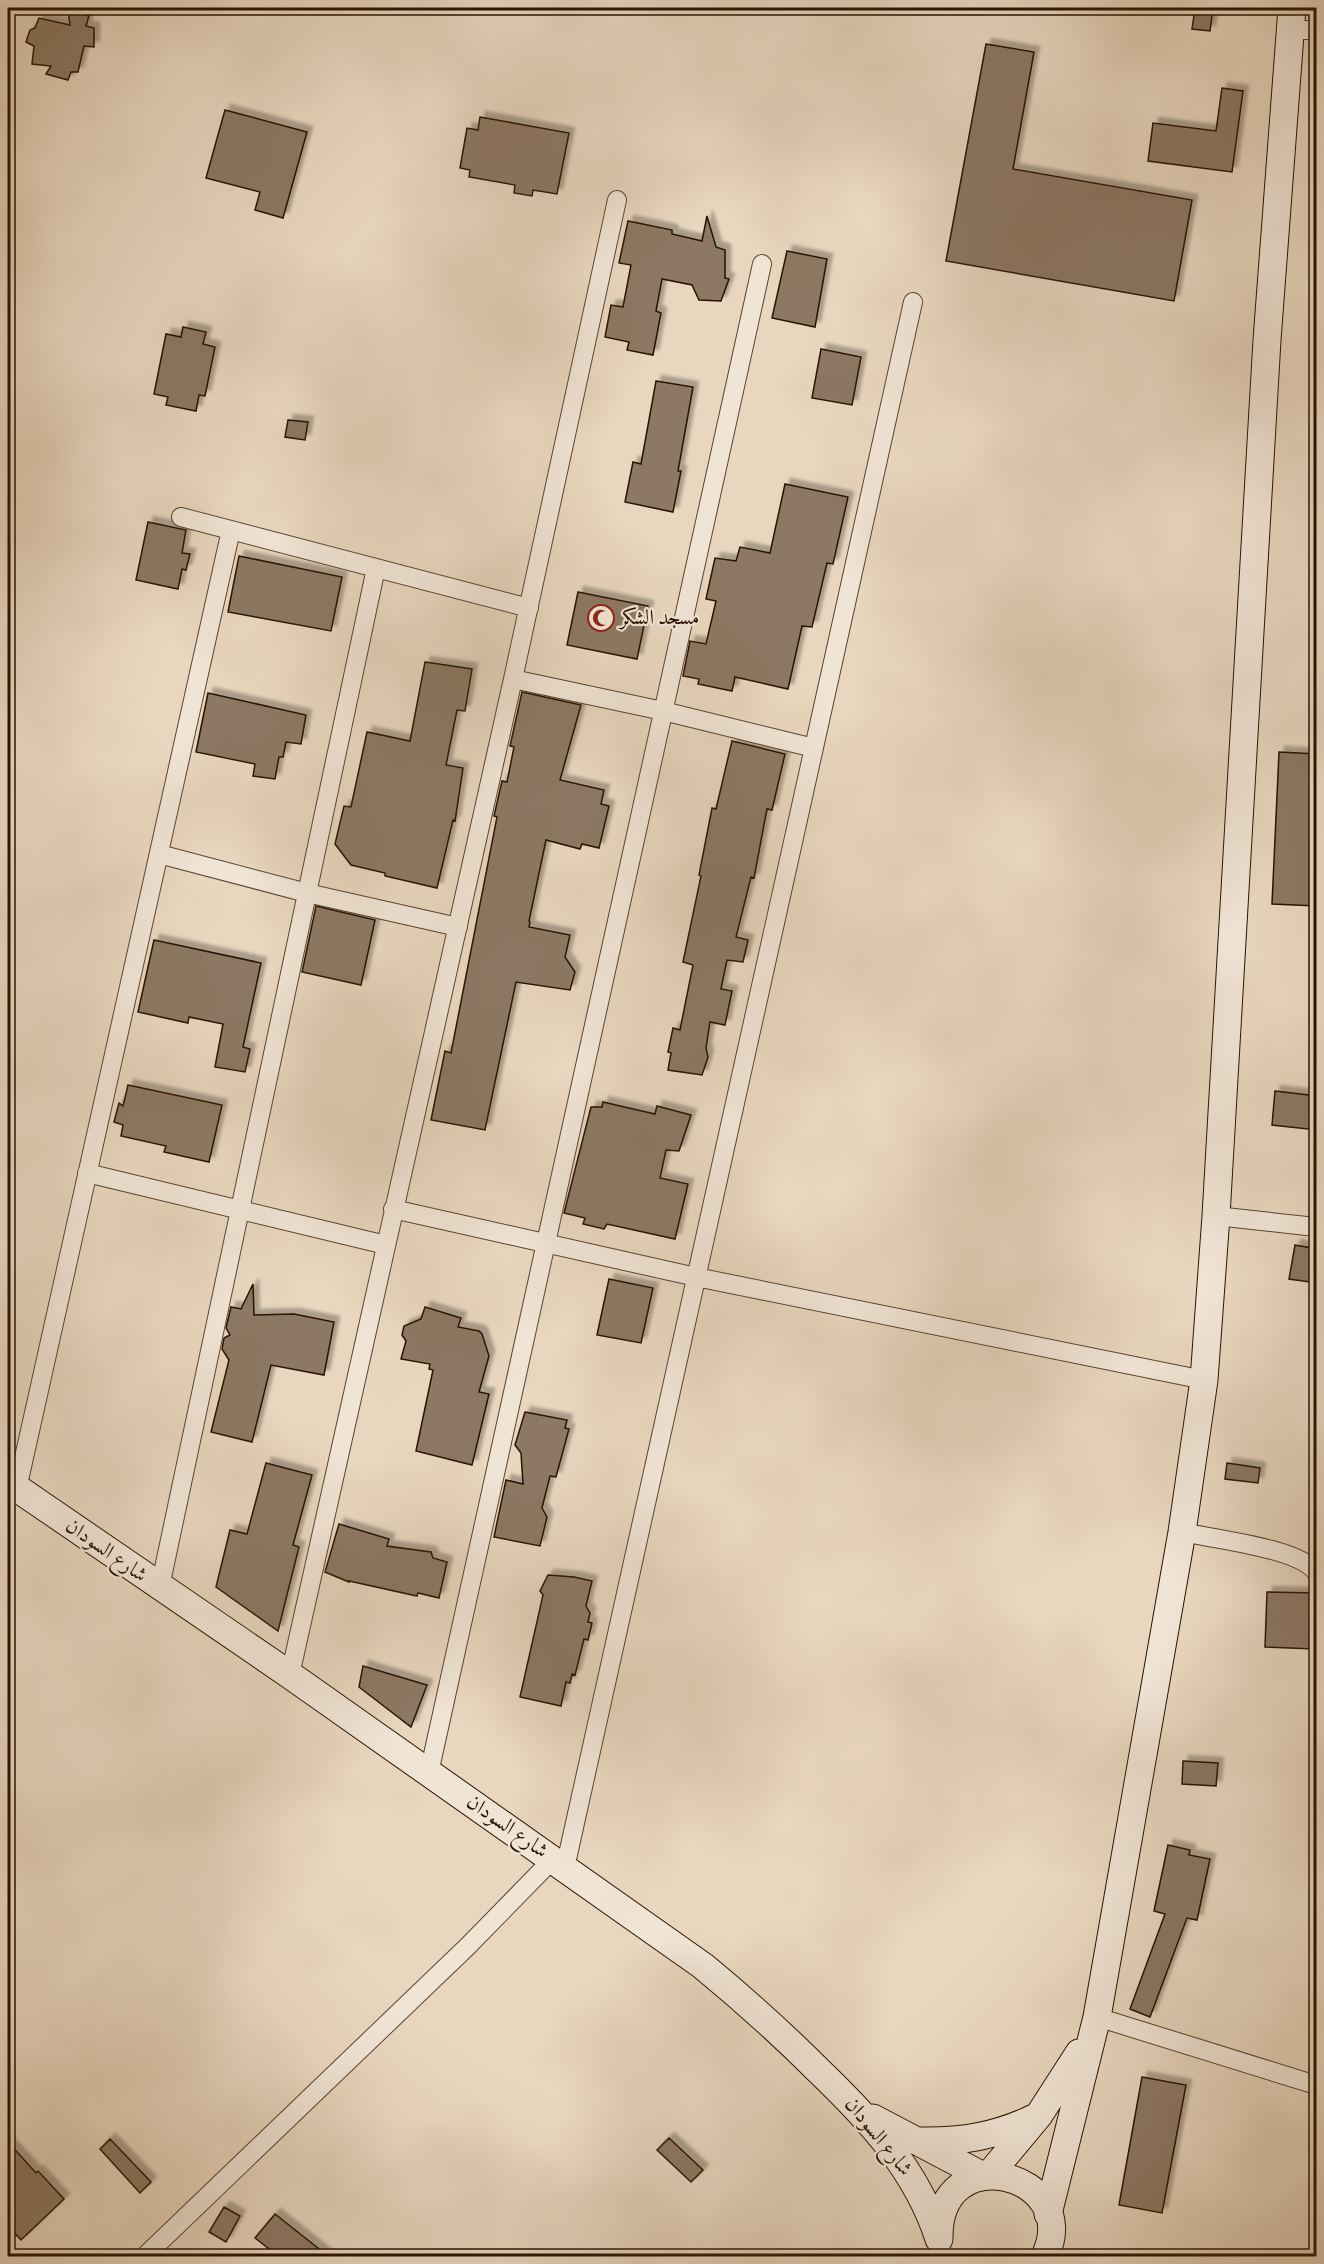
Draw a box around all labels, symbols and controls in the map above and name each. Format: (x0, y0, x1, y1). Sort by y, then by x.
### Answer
mosque icon: مسجد الشكر (586, 603, 616, 633)
place label: مسجد الشكر (618, 604, 699, 633)
street label: شارع السودان (58, 1512, 153, 1592)
street label: شارع السودان (459, 1788, 554, 1868)
street label: شارع السودان (836, 2091, 919, 2184)

